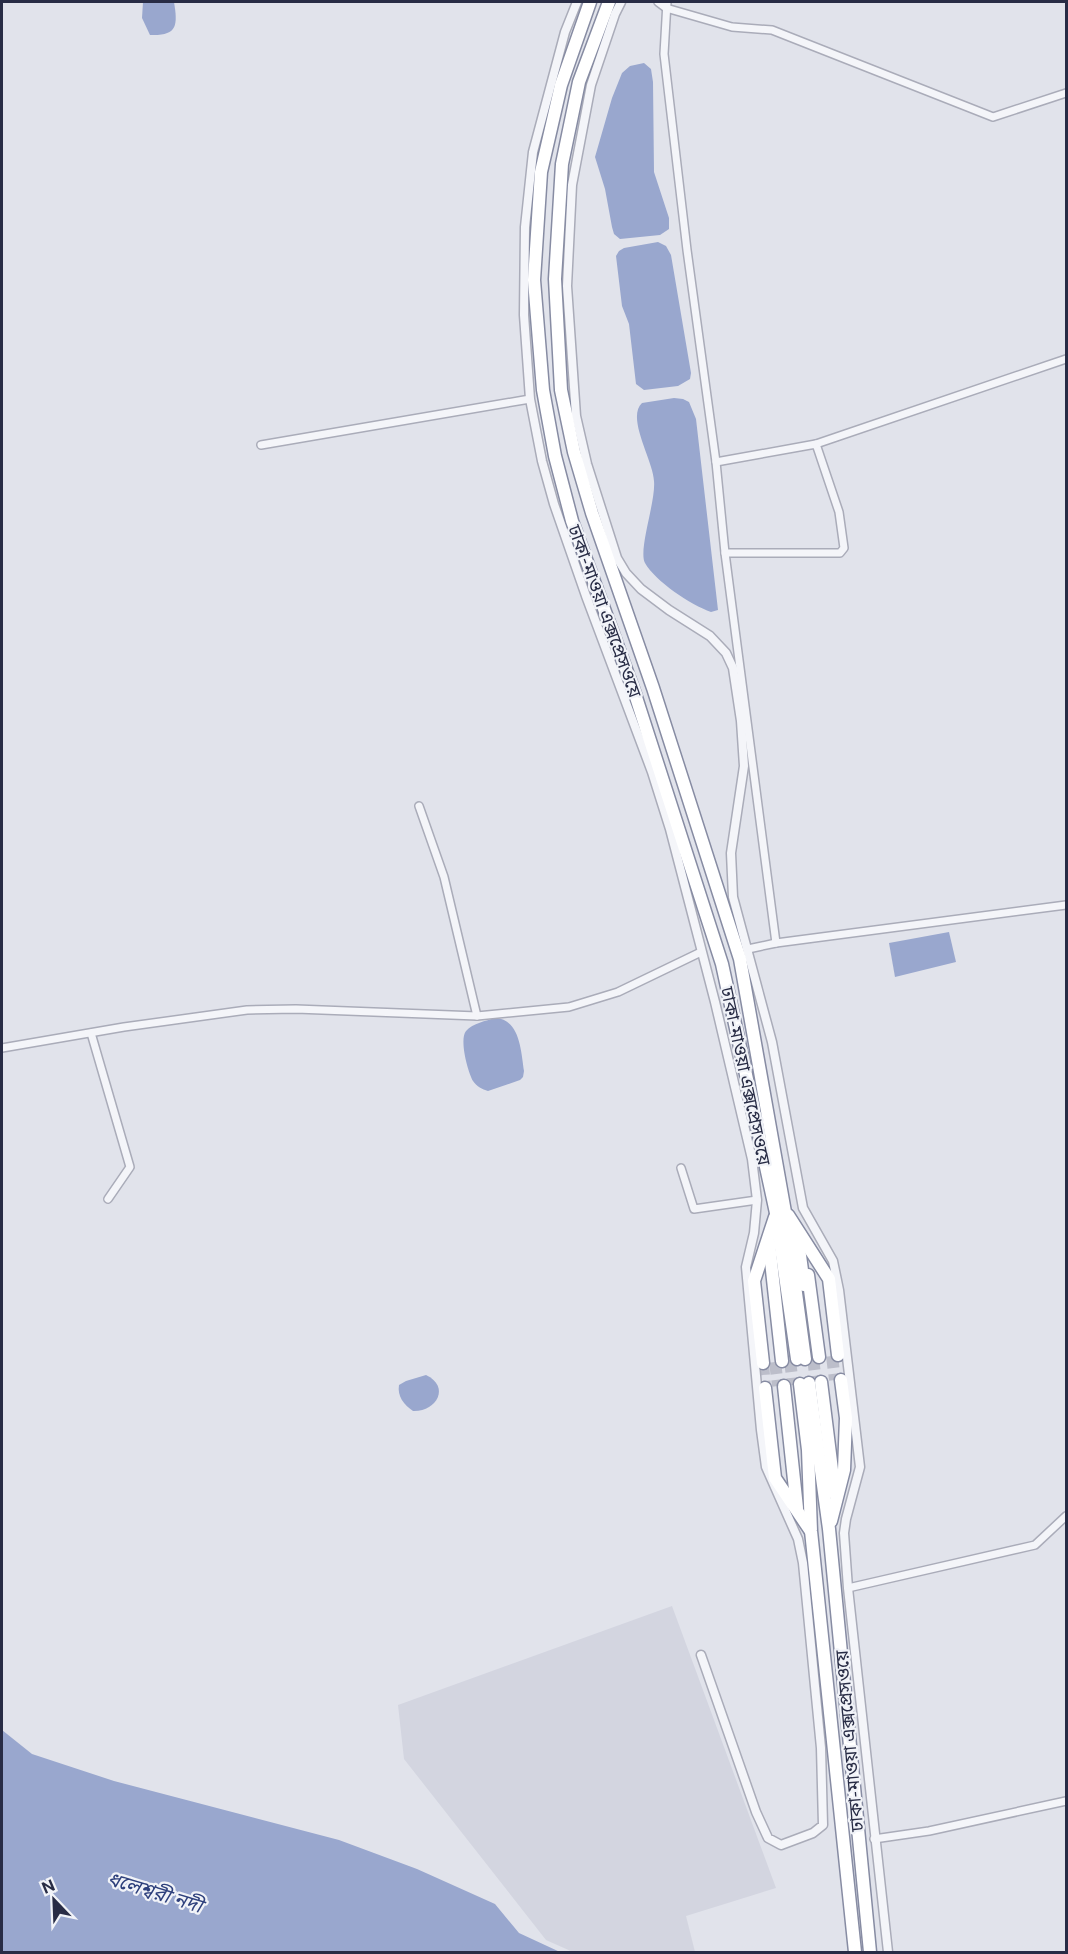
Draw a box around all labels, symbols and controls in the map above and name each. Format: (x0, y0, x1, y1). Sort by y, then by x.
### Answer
street label: ঢাকা-মাওয়া এক্সপ্রেসওয়ে (564, 521, 646, 701)
street label: ঢাকা-মাওয়া এক্সপ্রেসওয়ে (717, 984, 775, 1168)
street label: ঢাকা-মাওয়া এক্সপ্রেসওয়ে (831, 1649, 867, 1834)
water label: ধলেশ্বরী নদী (105, 1866, 209, 1919)
north arrow (24, 1870, 84, 1930)
text: N (39, 1875, 58, 1898)

